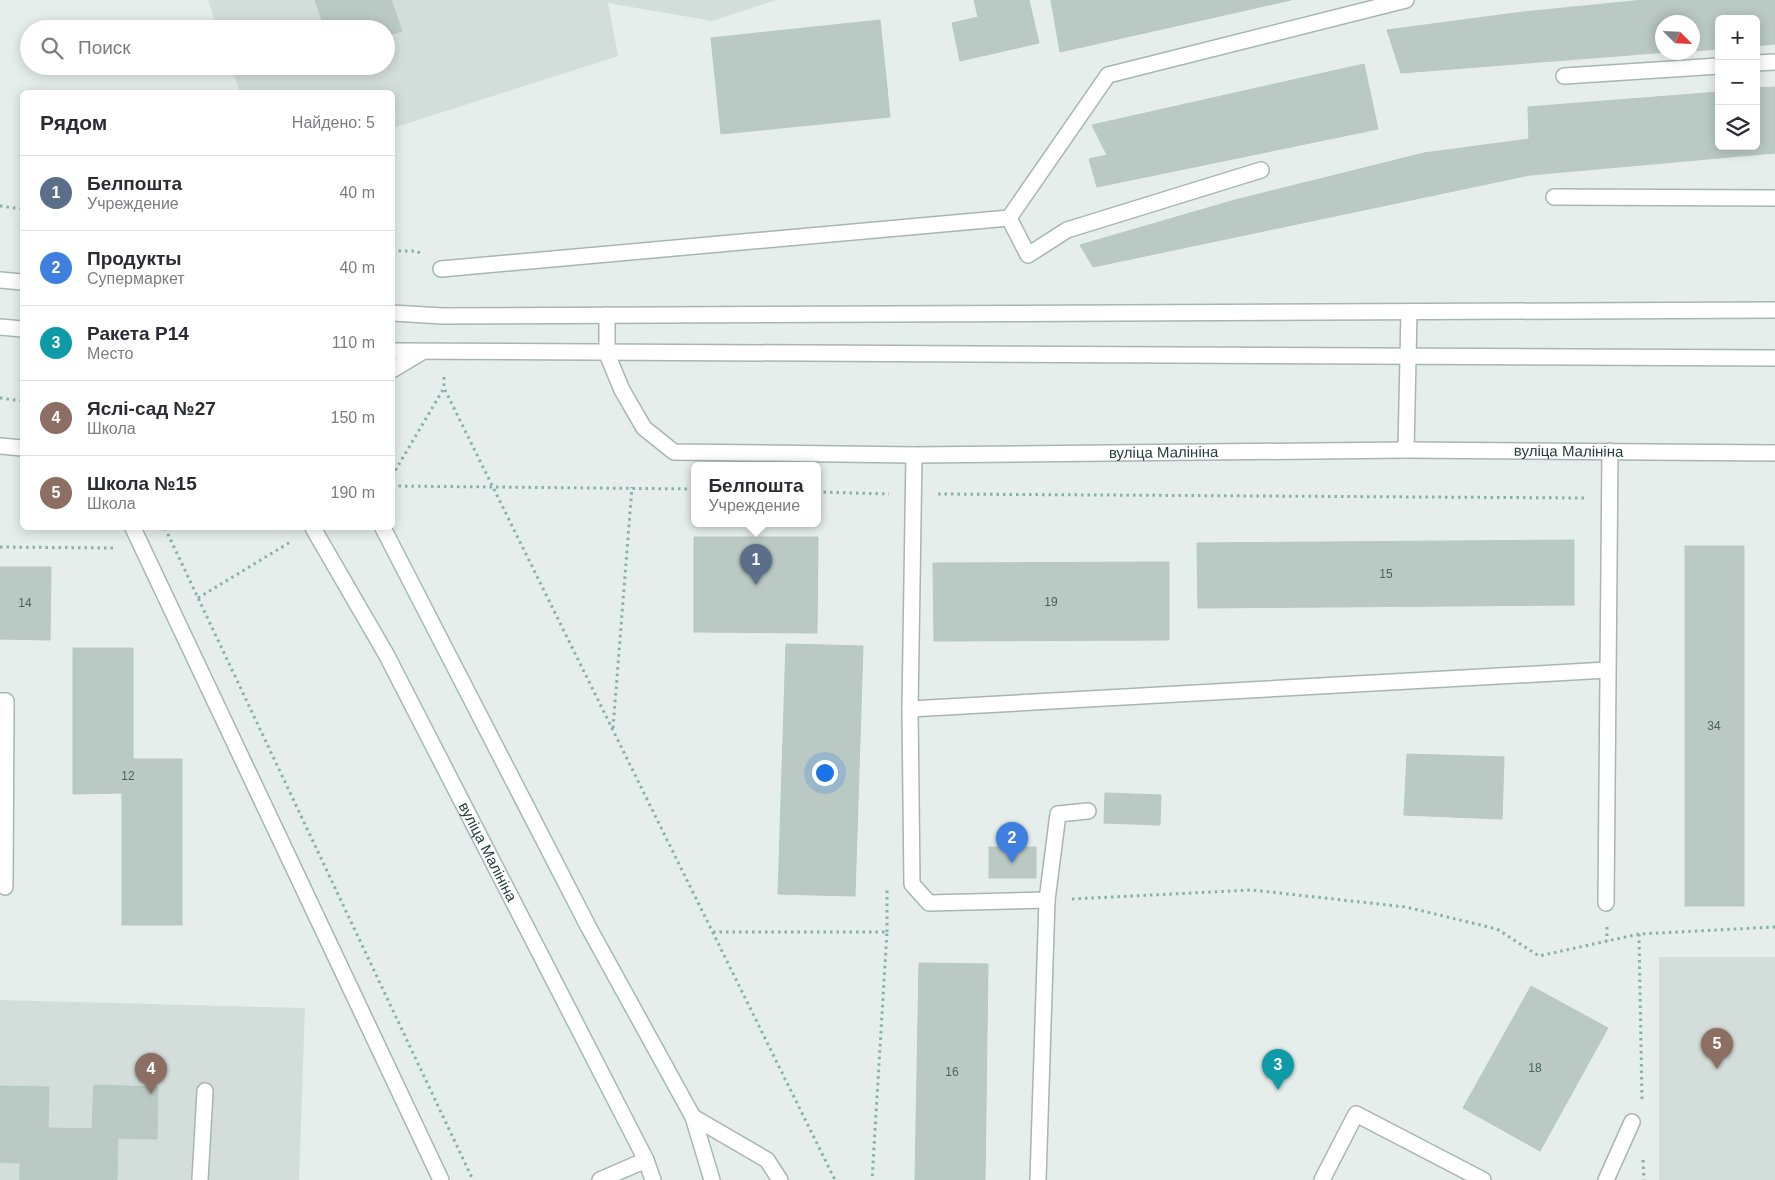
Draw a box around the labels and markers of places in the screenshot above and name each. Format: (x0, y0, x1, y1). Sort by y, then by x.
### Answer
pin: 1 (740, 544, 772, 585)
pin: 2 (996, 822, 1028, 863)
pin: 5 (1701, 1028, 1733, 1069)
pin: 3 (1262, 1049, 1294, 1090)
pin: 4 (135, 1053, 167, 1094)

